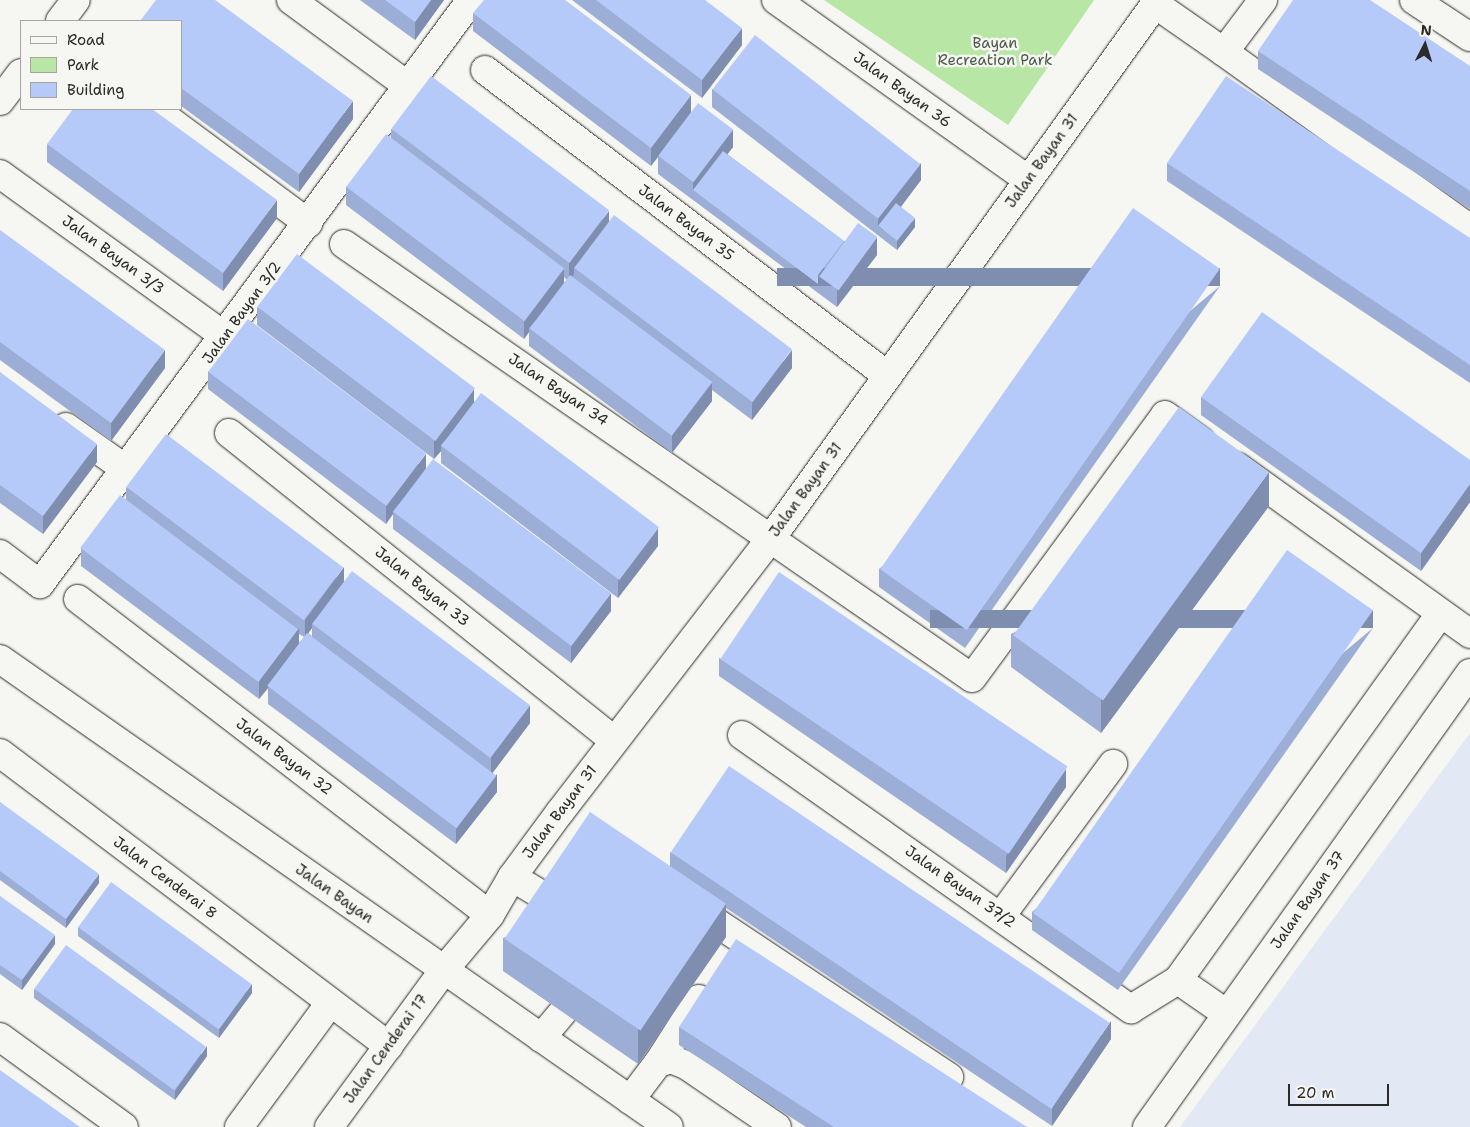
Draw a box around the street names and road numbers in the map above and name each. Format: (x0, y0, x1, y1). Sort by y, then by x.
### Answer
street label: Jalan Bayan 36 (849, 48, 955, 132)
street label: Jalan Bayan 31 (1002, 110, 1082, 212)
street label: Jalan Bayan 35 (635, 181, 737, 265)
street label: Jalan Bayan 3/3 (58, 212, 168, 298)
street label: Jalan Bayan 3/2 (199, 258, 285, 368)
street label: Jalan Bayan 34 (505, 350, 611, 430)
street label: Jalan Bayan 31 (766, 439, 846, 541)
street label: Jalan Bayan 33 (371, 543, 473, 631)
street label: Jalan Bayan 32 (232, 715, 336, 799)
street label: Jalan Bayan 31 (519, 762, 601, 862)
street label: Jalan Cenderai 8 (109, 833, 221, 923)
street label: Jalan Bayan 37/2 (901, 842, 1019, 932)
street label: Jalan Bayan 37 (1267, 847, 1349, 953)
street label: Jalan Bayan (292, 861, 376, 927)
street label: Jalan Cenderai 17 (340, 991, 432, 1107)

